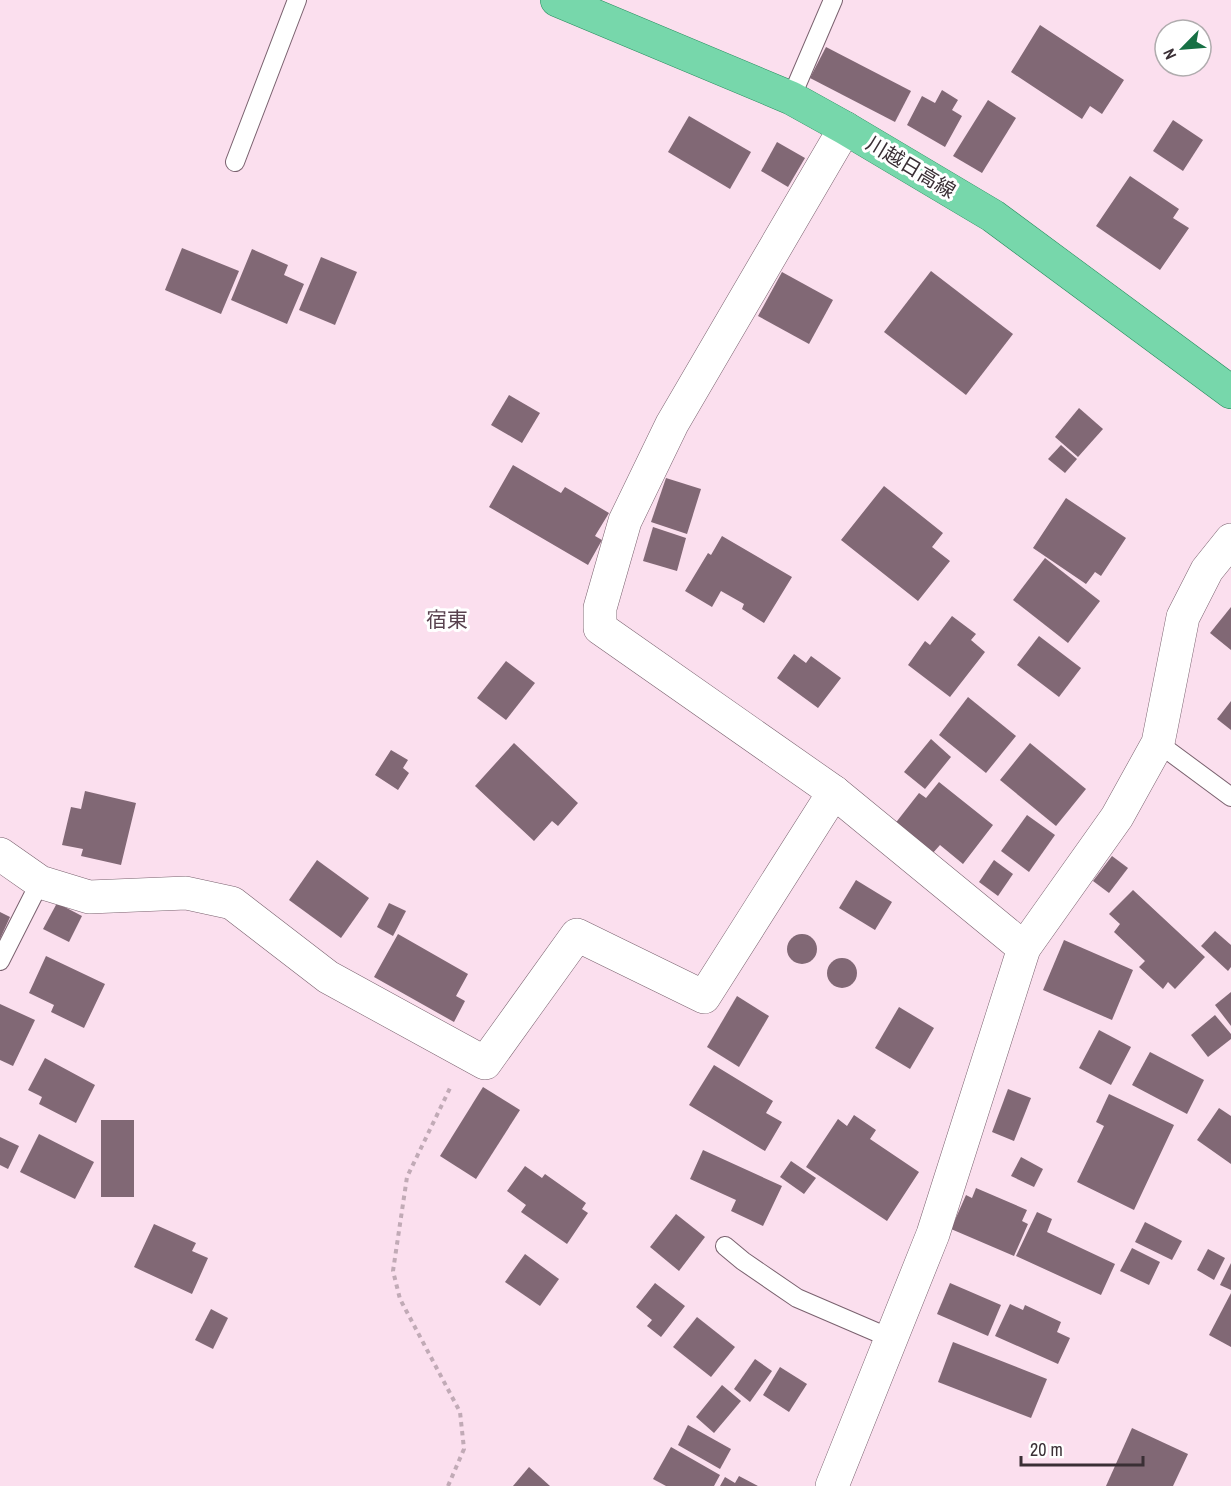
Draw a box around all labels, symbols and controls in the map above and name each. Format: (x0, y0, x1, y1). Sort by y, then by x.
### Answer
north arrow (1153, 18, 1213, 78)
text: N (1157, 45, 1181, 63)
street label: 川越日高線 (861, 129, 961, 204)
district label: 宿東 (426, 605, 468, 634)
scale bar (1021, 1429, 1142, 1467)
text: 20 m (1030, 1437, 1063, 1462)

